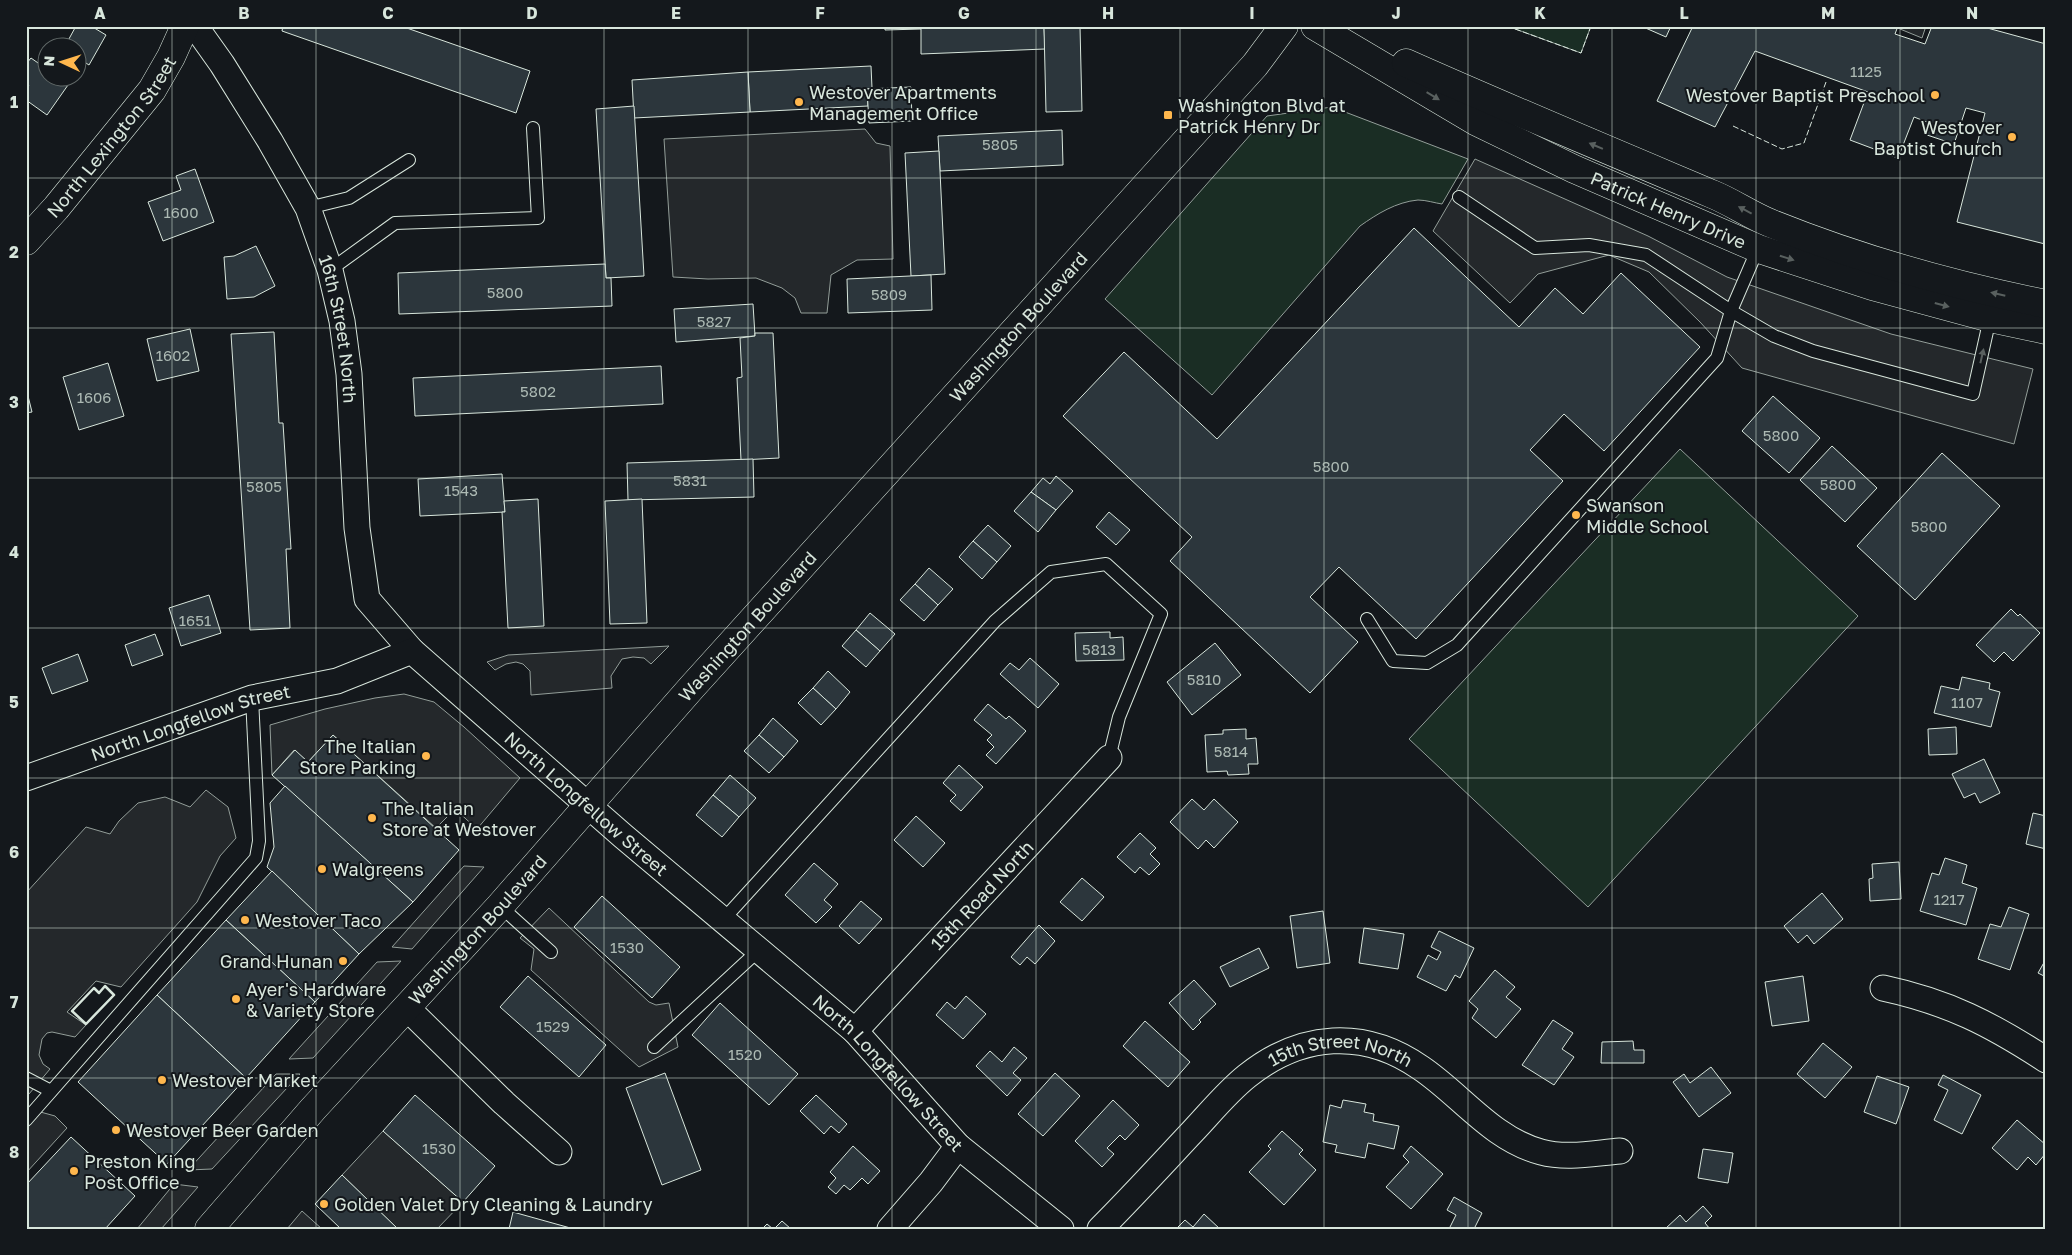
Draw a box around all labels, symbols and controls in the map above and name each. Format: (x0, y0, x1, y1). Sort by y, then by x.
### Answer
text: A (94, 3, 106, 23)
text: B (238, 3, 250, 23)
text: C (382, 3, 394, 23)
text: D (526, 3, 538, 23)
text: E (671, 3, 681, 23)
text: F (815, 3, 825, 23)
text: G (958, 3, 970, 23)
text: H (1102, 3, 1114, 23)
text: I (1249, 3, 1255, 23)
text: J (1391, 3, 1401, 23)
text: K (1534, 3, 1546, 23)
text: L (1679, 3, 1689, 23)
text: M (1821, 3, 1835, 23)
text: N (1966, 3, 1978, 23)
north arrow (38, 38, 88, 88)
street label: North Lexington Street (41, 50, 177, 222)
house number: 1125 (1850, 62, 1882, 80)
place label: Westover Apartments Management Office (809, 81, 997, 124)
place label: Westover Baptist Preschool (1686, 84, 1925, 106)
marker: Westover Baptist Preschool (1929, 89, 1941, 101)
text: 1 (10, 92, 18, 112)
one-way arrow (1425, 92, 1440, 100)
place label: Washington Blvd at Patrick Henry Dr (1178, 94, 1346, 137)
marker: Westover Apartments Management Office (793, 96, 805, 108)
marker: Washington Blvd at Patrick Henry Dr (1162, 109, 1174, 121)
place label: Westover Baptist Church (1874, 116, 2002, 159)
marker: Westover Baptist Church (2006, 131, 2018, 143)
house number: 5805 (982, 135, 1018, 153)
one-way arrow (1589, 141, 1603, 149)
street label: Patrick Henry Drive (1587, 167, 1750, 253)
house number: 1600 (164, 203, 198, 221)
one-way arrow (1738, 206, 1751, 215)
text: 2 (9, 242, 19, 262)
street label: Washington Boulevard (945, 247, 1092, 406)
street label: 16th Street North (314, 252, 361, 404)
one-way arrow (1779, 255, 1794, 262)
house number: 5800 (487, 283, 523, 301)
house number: 5809 (871, 285, 907, 303)
one-way arrow (1991, 290, 2006, 298)
one-way arrow (1935, 301, 1950, 309)
house number: 5827 (697, 312, 731, 330)
house number: 1602 (156, 346, 190, 364)
one-way arrow (1978, 348, 1986, 363)
house number: 5802 (520, 382, 556, 400)
house number: 1606 (77, 388, 111, 406)
text: 3 (9, 392, 19, 412)
house number: 5800 (1763, 426, 1799, 444)
house number: 5800 (1313, 457, 1349, 475)
house number: 5831 (673, 471, 707, 489)
house number: 5800 (1820, 475, 1856, 493)
house number: 5805 (246, 477, 282, 495)
house number: 1543 (444, 481, 478, 499)
place label: Swanson Middle School (1586, 494, 1709, 537)
marker: Swanson Middle School (1570, 509, 1582, 521)
house number: 5800 (1911, 517, 1947, 535)
text: 4 (9, 542, 19, 562)
street label: Washington Boulevard (673, 547, 821, 706)
house number: 1651 (179, 611, 211, 629)
house number: 5813 (1082, 640, 1116, 658)
house number: 5810 (1187, 670, 1221, 688)
street label: North Longfellow Street (88, 680, 292, 765)
text: 5 (9, 692, 19, 712)
house number: 1107 (1951, 693, 1983, 711)
street label: North Longfellow Street (500, 727, 673, 880)
place label: The Italian Store Parking (299, 735, 416, 778)
house number: 5814 (1214, 742, 1248, 760)
marker: The Italian Store Parking (420, 750, 432, 762)
place label: The Italian Store at Westover (382, 797, 536, 840)
marker: The Italian Store at Westover (366, 812, 378, 824)
street label: 15th Road North (926, 836, 1038, 954)
text: 6 (9, 842, 19, 862)
street label: Washington Boulevard (404, 850, 551, 1009)
place label: Walgreens (332, 858, 424, 880)
marker: Walgreens (316, 863, 328, 875)
house number: 1217 (1933, 890, 1965, 908)
place label: Westover Taco (255, 909, 381, 931)
marker: Westover Taco (239, 914, 251, 926)
house number: 1530 (610, 938, 644, 956)
place label: Grand Hunan (220, 950, 333, 972)
marker: Grand Hunan (337, 955, 349, 967)
place label: Ayer's Hardware & Variety Store (246, 978, 386, 1021)
street label: North Longfellow Street (809, 990, 968, 1156)
text: 7 (10, 992, 19, 1012)
marker: Ayer's Hardware & Variety Store (230, 993, 242, 1005)
house number: 1529 (536, 1017, 570, 1035)
text: 15th Street North (1264, 1030, 1417, 1071)
house number: 1520 (728, 1045, 762, 1063)
street label: 15th Street North (1265, 1055, 1415, 1077)
place label: Westover Market (172, 1069, 318, 1091)
marker: Westover Market (156, 1074, 168, 1086)
place label: Westover Beer Garden (126, 1119, 319, 1141)
marker: Westover Beer Garden (110, 1124, 122, 1136)
house number: 1530 (422, 1139, 456, 1157)
text: 8 (9, 1142, 19, 1162)
place label: Preston King Post Office (84, 1150, 196, 1193)
marker: Preston King Post Office (68, 1165, 80, 1177)
place label: Golden Valet Dry Cleaning & Laundry (334, 1193, 653, 1215)
marker: Golden Valet Dry Cleaning & Laundry (318, 1198, 330, 1210)

